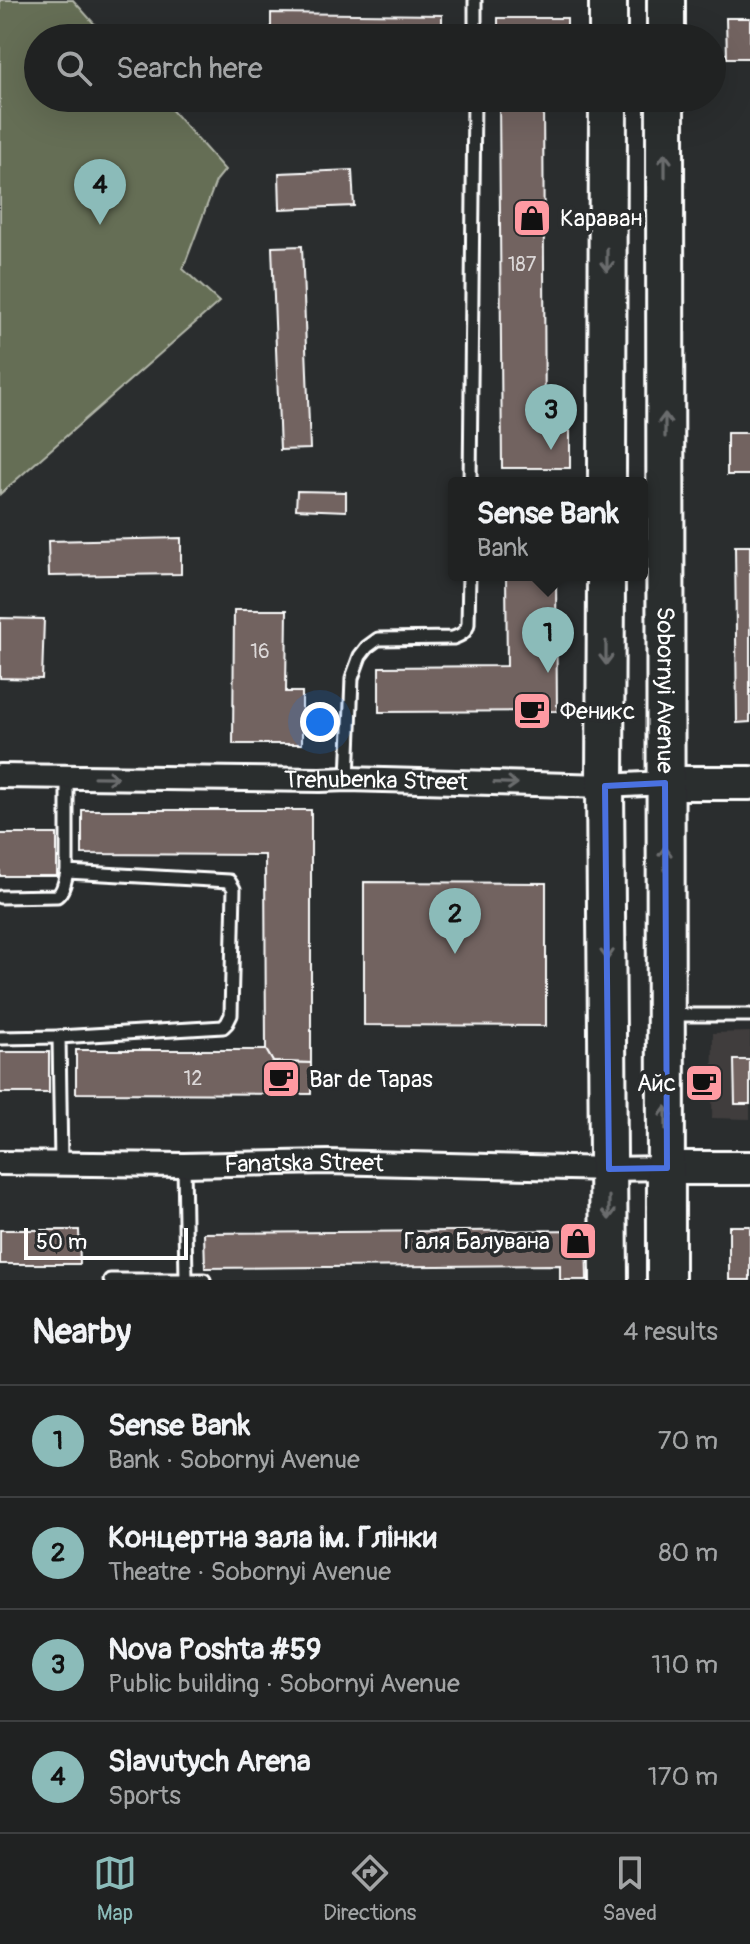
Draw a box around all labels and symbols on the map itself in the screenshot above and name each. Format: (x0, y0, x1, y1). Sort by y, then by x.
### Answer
one-way arrow (657, 152, 673, 179)
pin: 4 (74, 159, 126, 225)
shop icon: Караван (511, 197, 553, 239)
place label: Караван (560, 204, 642, 233)
one-way arrow (599, 246, 615, 273)
house number: 187 (508, 252, 537, 277)
pin: 3 (525, 384, 577, 450)
one-way arrow (657, 412, 673, 439)
pin: 1 (522, 607, 574, 673)
street label: Sobornyi Avenue (651, 607, 680, 774)
house number: 16 (250, 639, 270, 664)
one-way arrow (598, 639, 614, 666)
cafe icon: Феникс (511, 690, 553, 732)
place label: Феникс (560, 697, 635, 726)
your location (300, 702, 340, 742)
street label: Trehubenka Street (284, 764, 469, 797)
one-way arrow (92, 769, 119, 785)
one-way arrow (492, 775, 519, 790)
one-way arrow (657, 845, 673, 872)
pin: 2 (429, 888, 481, 954)
one-way arrow (599, 934, 615, 961)
cafe icon: Bar de Tapas (260, 1058, 302, 1100)
cafe icon: Айс (683, 1062, 725, 1104)
place label: Bar de Tapas (309, 1065, 433, 1094)
house number: 12 (184, 1066, 203, 1091)
place label: Айс (637, 1069, 676, 1098)
one-way arrow (659, 1105, 674, 1132)
street label: Fanatska Street (224, 1147, 384, 1179)
one-way arrow (601, 1194, 617, 1221)
shop icon: Галя Балувана (557, 1220, 599, 1262)
scale bar (24, 1224, 188, 1260)
place label: Галя Балувана (404, 1227, 550, 1256)

